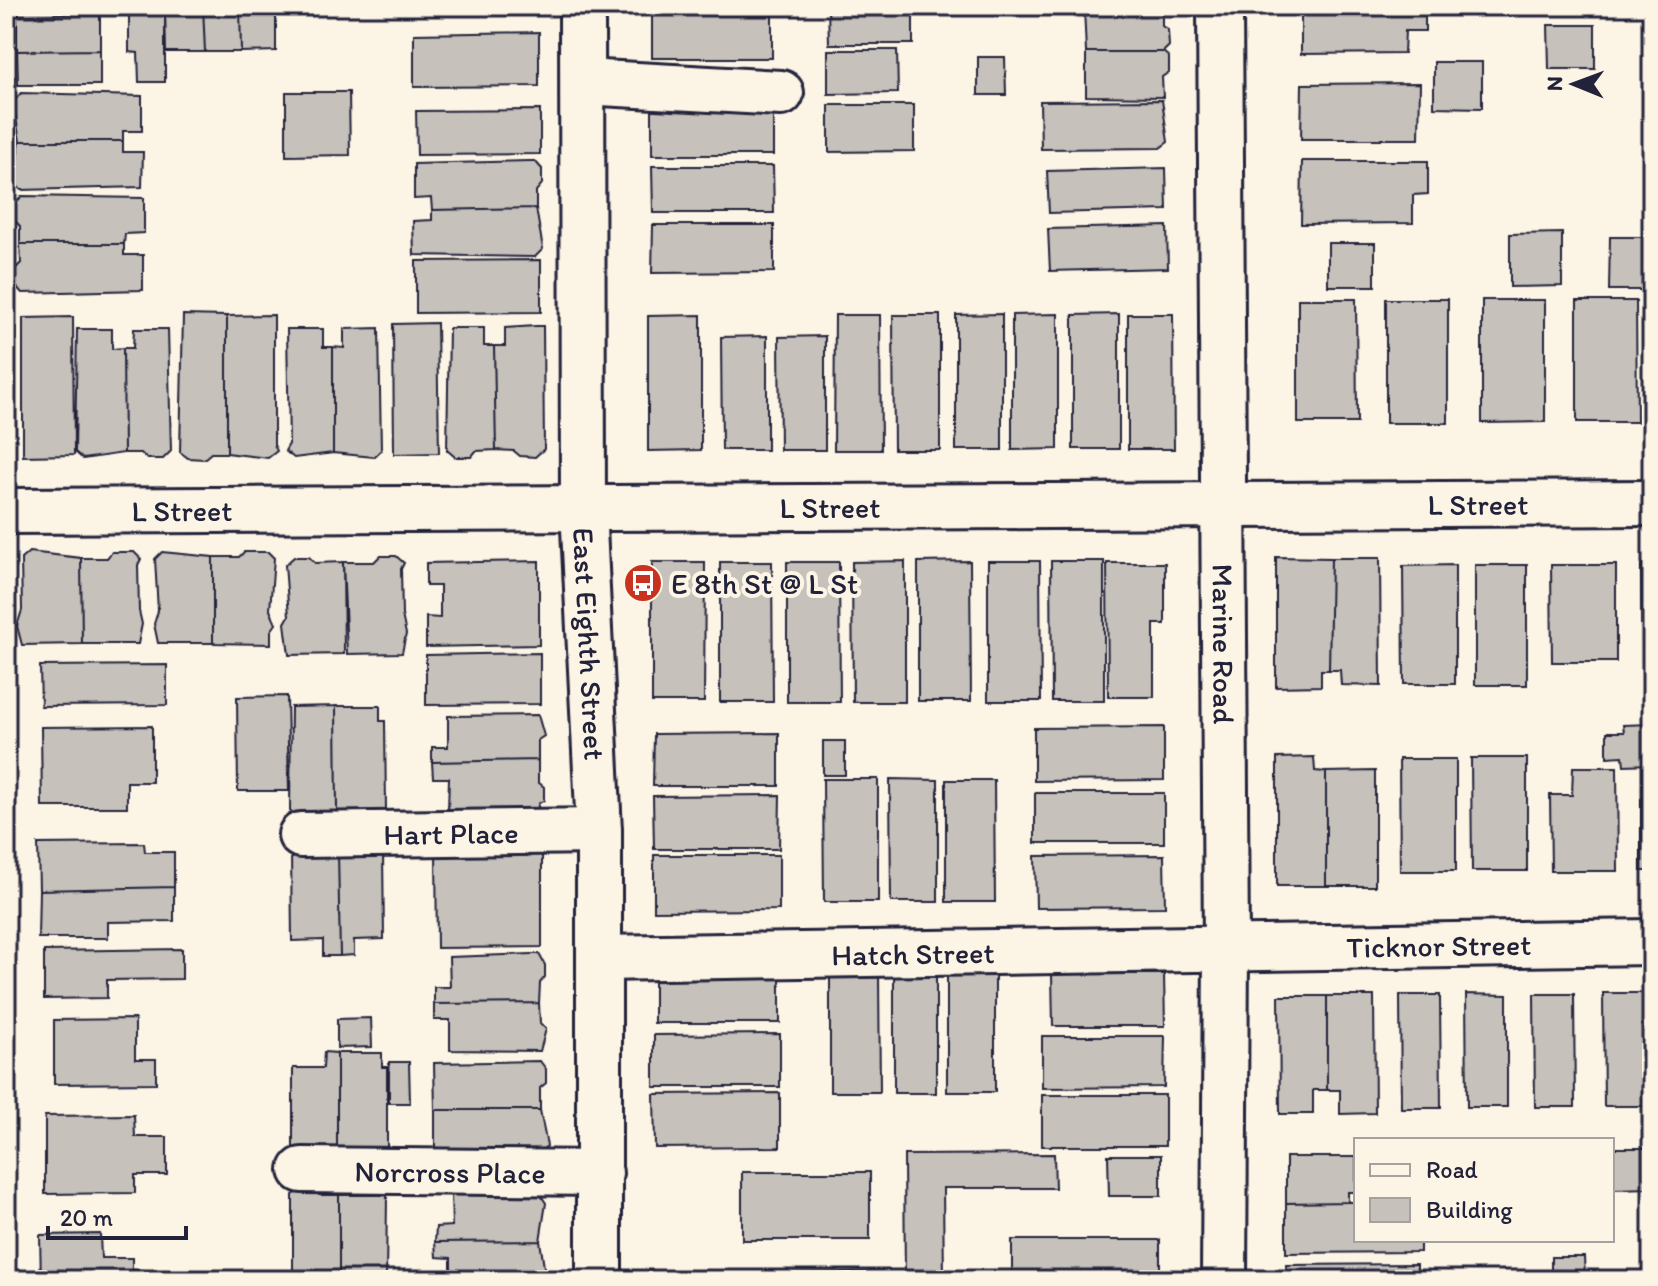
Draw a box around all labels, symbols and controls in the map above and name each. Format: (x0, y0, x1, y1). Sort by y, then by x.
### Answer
north arrow (1534, 44, 1614, 124)
text: N (1541, 76, 1568, 91)
street label: L Street (1427, 485, 1529, 523)
street label: L Street (779, 488, 881, 526)
street label: L Street (131, 491, 233, 529)
street label: East Eighth Street (565, 527, 614, 761)
bus stop icon: E 8th St @ L St (622, 562, 664, 604)
street label: Marine Road (1205, 564, 1243, 724)
place label: E 8th St @ L St (671, 565, 858, 602)
street label: Hart Place (383, 814, 519, 852)
street label: Ticknor Street (1346, 925, 1532, 965)
street label: Hatch Street (831, 933, 995, 973)
legend (1354, 1138, 1614, 1242)
street label: Norcross Place (354, 1152, 546, 1191)
text: Road (1426, 1155, 1478, 1184)
scale bar (48, 1190, 186, 1240)
text: Building (1426, 1195, 1513, 1224)
text: 20 m (60, 1203, 113, 1232)

